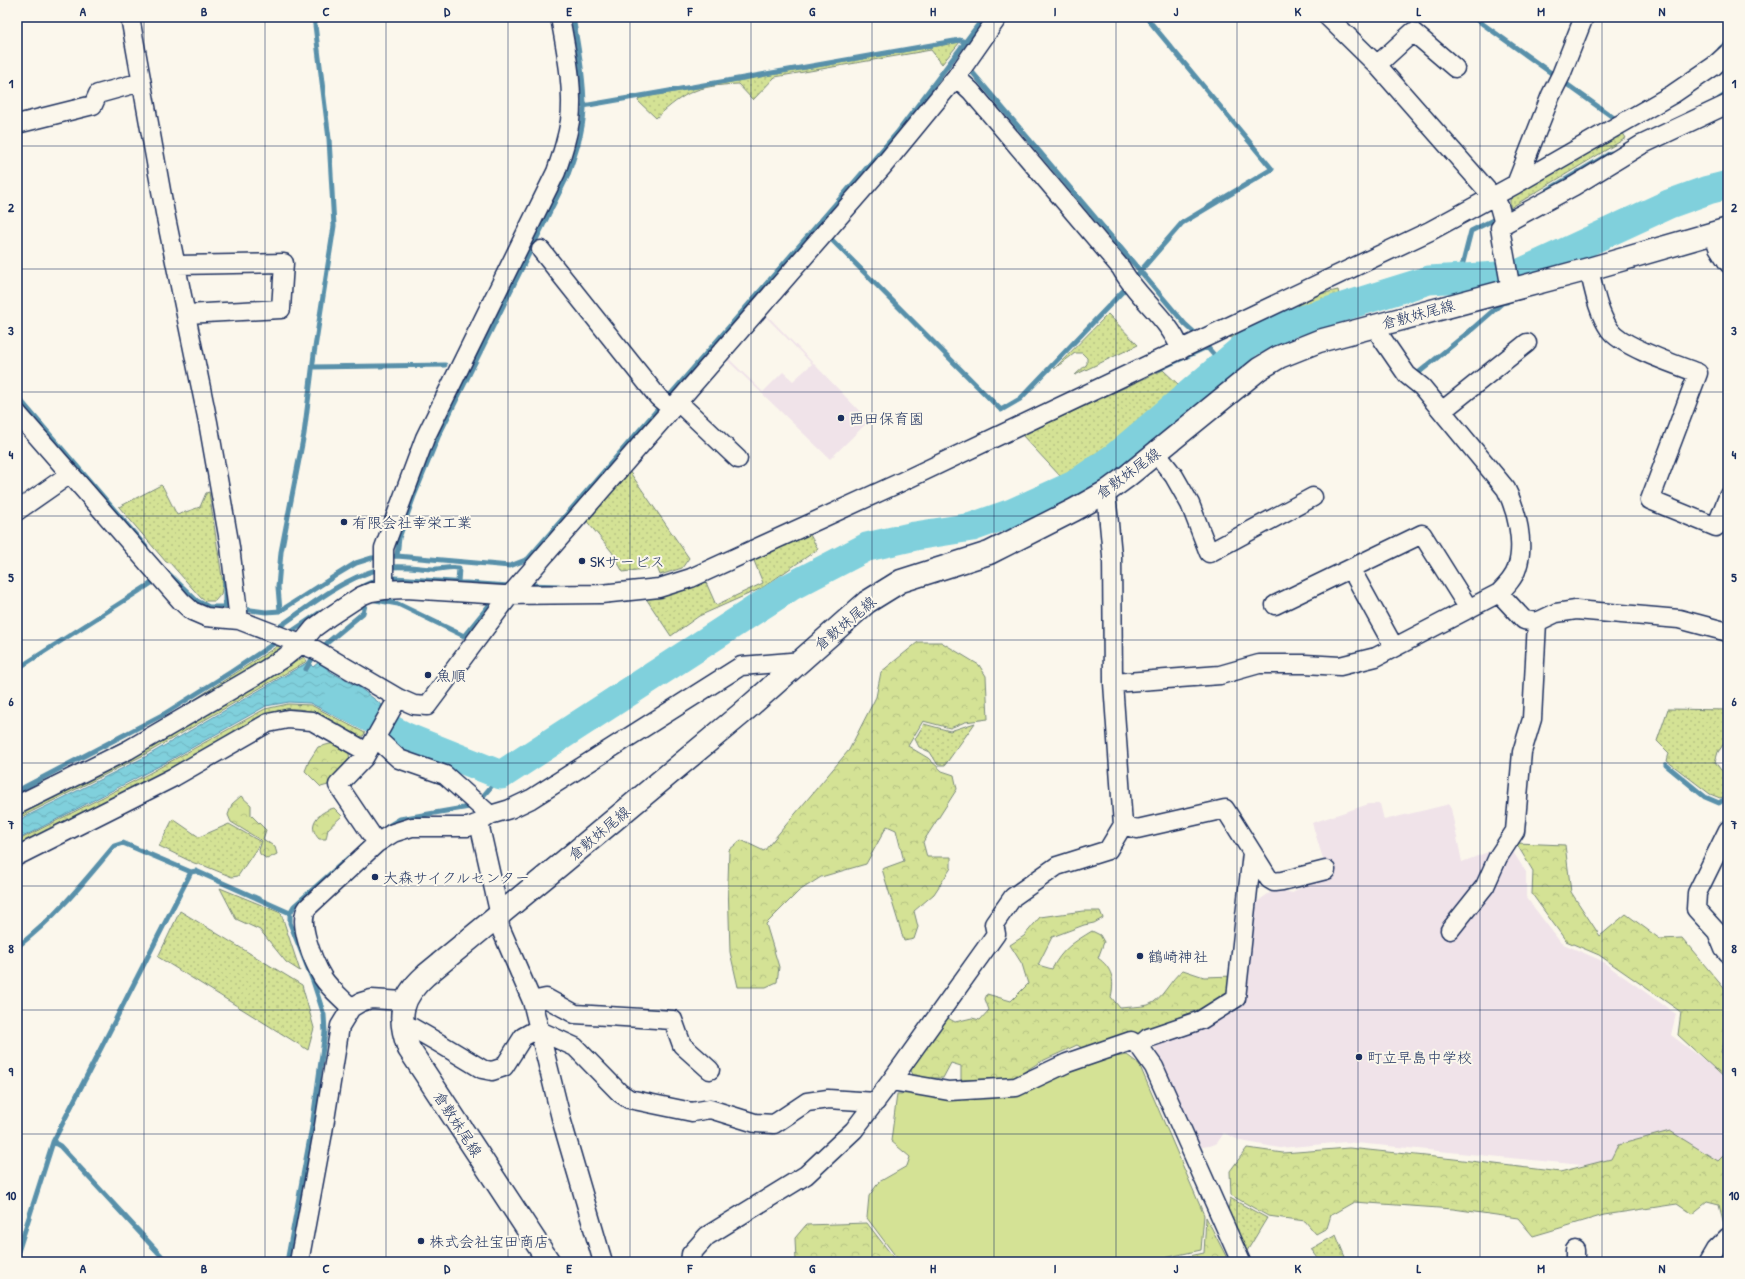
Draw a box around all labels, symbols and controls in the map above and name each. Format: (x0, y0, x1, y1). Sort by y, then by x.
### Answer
text: A (80, 2, 87, 20)
text: B (201, 2, 208, 20)
text: C (322, 2, 330, 20)
text: D (444, 2, 451, 20)
text: E (566, 2, 572, 20)
text: F (687, 2, 694, 20)
text: G (809, 2, 816, 20)
text: H (930, 2, 936, 20)
text: I (1053, 2, 1057, 20)
text: J (1174, 2, 1179, 20)
text: K (1295, 2, 1302, 20)
text: L (1417, 2, 1422, 20)
text: M (1537, 2, 1545, 20)
text: N (1659, 2, 1666, 20)
text: 1 (9, 74, 14, 92)
text: 1 (1732, 74, 1737, 92)
text: 2 (8, 198, 15, 216)
text: 2 (1731, 198, 1738, 216)
street label: 倉敷妹尾線 (1379, 294, 1457, 334)
text: 3 (8, 321, 14, 339)
text: 3 (1731, 321, 1737, 339)
place label: 西田保育園 (849, 408, 924, 429)
marker: 西田保育園 (836, 413, 846, 423)
street label: 倉敷妹尾線 (1091, 442, 1165, 504)
text: 4 (9, 445, 14, 463)
text: 4 (1732, 445, 1737, 463)
place label: 有限会社幸栄工業 (352, 512, 472, 533)
marker: 有限会社幸栄工業 (339, 517, 349, 527)
place label: SKサービス (590, 551, 665, 572)
marker: SKサービス (577, 556, 587, 566)
text: 5 (8, 568, 14, 586)
text: 5 (1731, 568, 1737, 586)
street label: 倉敷妹尾線 (810, 591, 880, 655)
place label: 魚順 (436, 665, 466, 686)
marker: 魚順 (423, 670, 433, 680)
text: 6 (8, 692, 14, 710)
text: 6 (1731, 692, 1737, 710)
street label: 倉敷妹尾線 (564, 801, 634, 865)
text: 7 (7, 815, 15, 833)
text: 7 (1730, 815, 1738, 833)
place label: 大森サイクルセンター (383, 867, 530, 888)
marker: 大森サイクルセンター (370, 872, 380, 882)
text: 8 (8, 939, 14, 957)
text: 8 (1731, 939, 1737, 957)
place label: 鶴崎神社 (1148, 946, 1208, 967)
marker: 鶴崎神社 (1135, 951, 1145, 961)
place label: 町立早島中学校 (1367, 1047, 1472, 1068)
marker: 町立早島中学校 (1354, 1052, 1364, 1062)
text: 9 (9, 1062, 14, 1080)
text: 9 (1732, 1062, 1737, 1080)
street label: 倉敷妹尾線 (429, 1087, 487, 1161)
text: 10 (6, 1186, 16, 1204)
text: 10 (1729, 1186, 1739, 1204)
place label: 株式会社宝田商店 (429, 1231, 549, 1252)
marker: 株式会社宝田商店 (416, 1236, 426, 1246)
text: A (80, 1259, 87, 1277)
text: B (201, 1259, 208, 1277)
text: C (322, 1259, 330, 1277)
text: D (444, 1259, 451, 1277)
text: E (566, 1259, 572, 1277)
text: F (687, 1259, 694, 1277)
text: G (809, 1259, 816, 1277)
text: H (930, 1259, 936, 1277)
text: I (1053, 1259, 1057, 1277)
text: J (1174, 1259, 1179, 1277)
text: K (1295, 1259, 1302, 1277)
text: L (1417, 1259, 1422, 1277)
text: M (1537, 1259, 1545, 1277)
text: N (1659, 1259, 1666, 1277)

